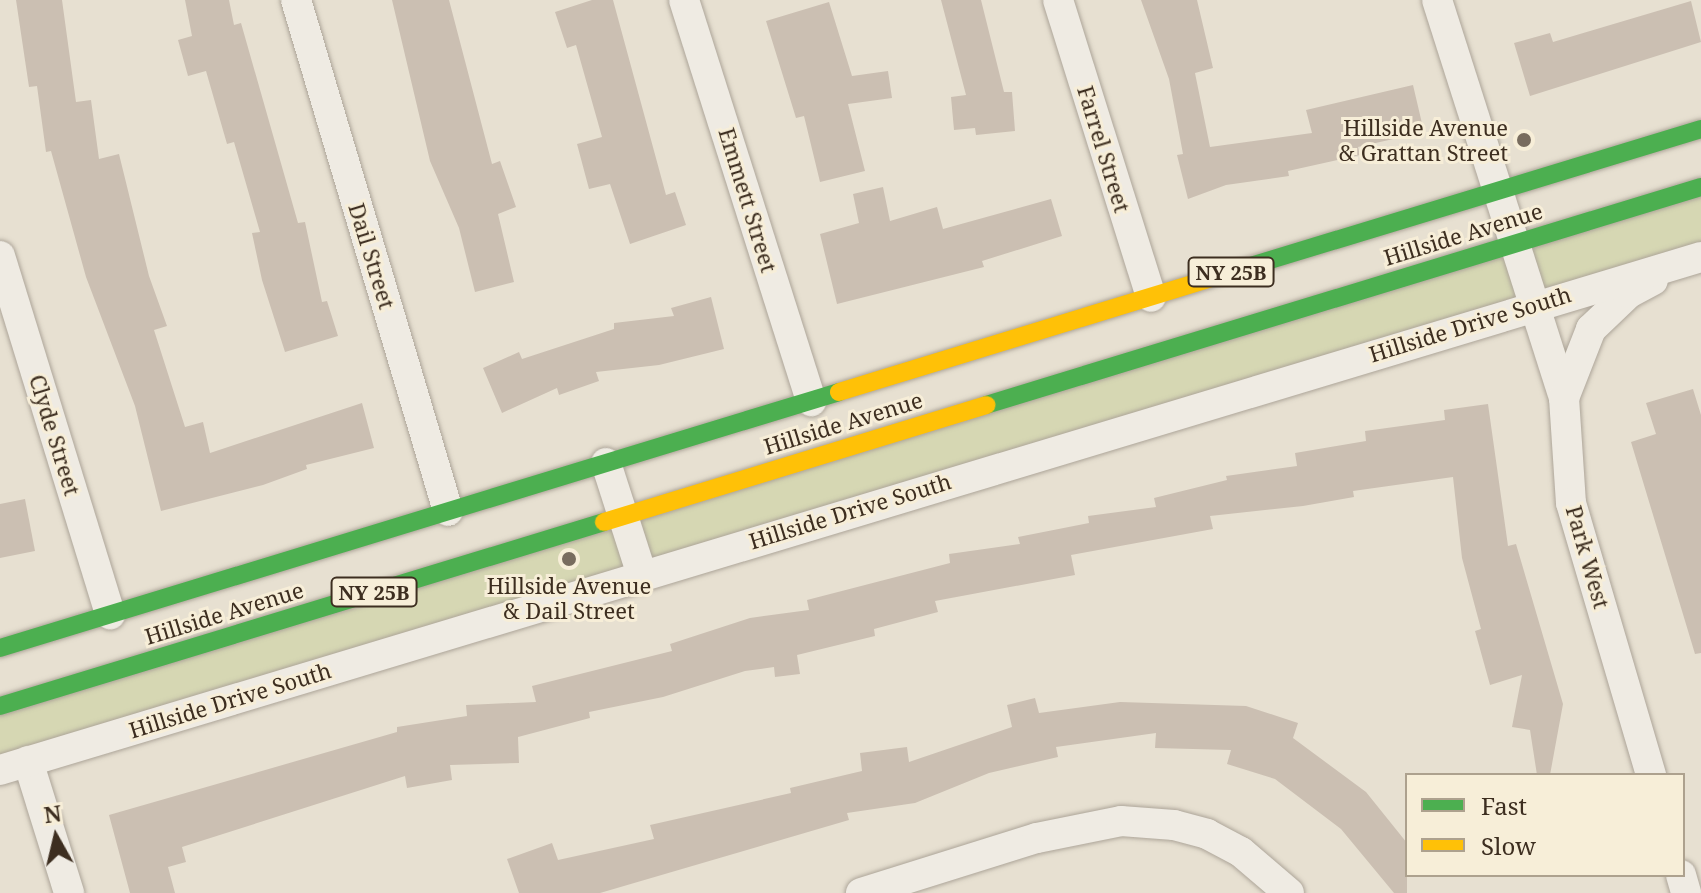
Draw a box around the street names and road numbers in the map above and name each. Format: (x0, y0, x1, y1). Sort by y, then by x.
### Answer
street label: Farrel Street (1072, 83, 1136, 215)
street label: Emmett Street (714, 125, 782, 275)
street label: Hillside Avenue (1380, 197, 1546, 271)
street label: Dail Street (343, 200, 401, 312)
road number: NY 25B (1187, 256, 1275, 288)
street label: Hillside Drive South (1366, 281, 1574, 367)
street label: Clyde Street (24, 371, 86, 499)
street label: Hillside Avenue (760, 386, 926, 460)
street label: Hillside Drive South (746, 468, 954, 554)
street label: Park West (1561, 503, 1615, 611)
street label: Hillside Avenue (141, 576, 307, 650)
road number: NY 25B (330, 576, 418, 608)
street label: Hillside Drive South (126, 657, 334, 743)

